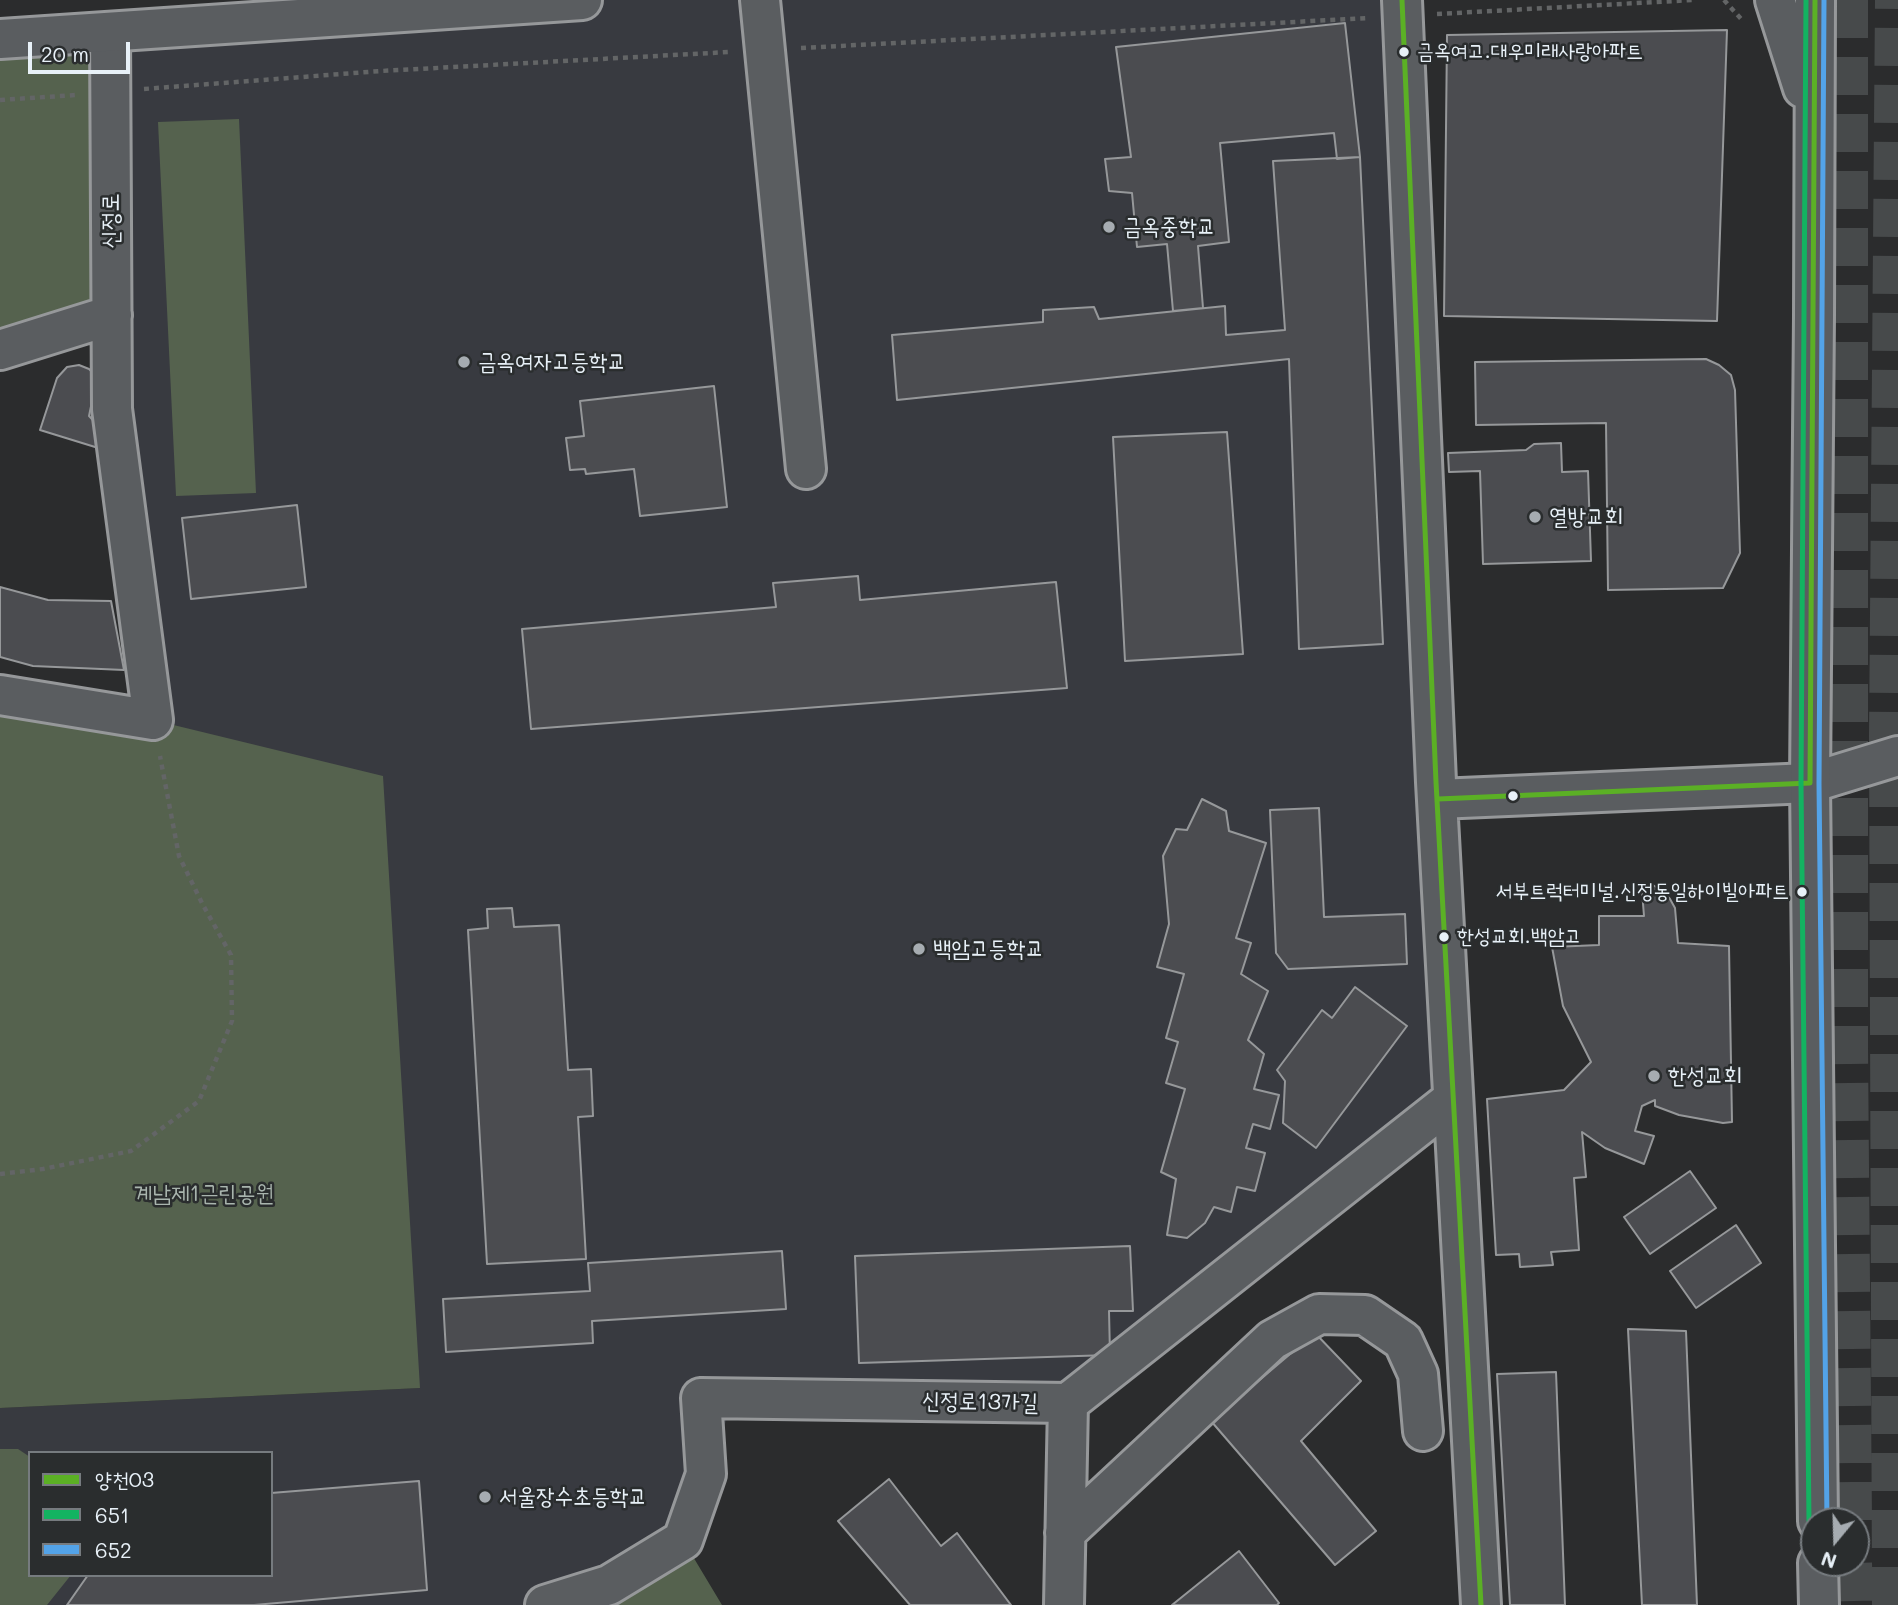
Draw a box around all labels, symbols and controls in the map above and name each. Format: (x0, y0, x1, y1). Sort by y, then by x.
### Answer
scale bar (32, 28, 133, 72)
place label: 금옥여고.대우미래사랑아파트 (1417, 39, 1643, 65)
text: 20 m (41, 40, 89, 67)
marker: 금옥여고.대우미래사랑아파트 (1397, 45, 1411, 59)
street label: 신정로 (97, 193, 125, 249)
place label: 금옥중학교 (1123, 213, 1216, 241)
marker: 금옥중학교 (1101, 219, 1117, 235)
place label: 금옥여자고등학교 (478, 348, 626, 376)
marker: 금옥여자고등학교 (456, 354, 472, 370)
place label: 열방교회 (1549, 503, 1623, 531)
marker: 열방교회 (1527, 509, 1543, 525)
unlabelled marker (1506, 789, 1520, 803)
place label: 서부트럭터미널.신정동일하이빌아파트 (1496, 879, 1789, 905)
marker: 서부트럭터미널.신정동일하이빌아파트 (1795, 885, 1809, 899)
place label: 한성교회.백암고 (1457, 924, 1582, 950)
marker: 한성교회.백암고 (1437, 930, 1451, 944)
place label: 백암고등학교 (933, 935, 1044, 963)
marker: 백암고등학교 (911, 941, 927, 957)
place label: 한성교회 (1668, 1062, 1742, 1090)
marker: 한성교회 (1646, 1068, 1662, 1084)
park label: 계남제1근린공원 (134, 1180, 274, 1208)
street label: 신정로13가길 (922, 1387, 1038, 1417)
legend (28, 1451, 273, 1577)
text: 양천03 (95, 1465, 154, 1492)
place label: 서울장수초등학교 (499, 1483, 647, 1511)
marker: 서울장수초등학교 (477, 1489, 493, 1505)
text: 651 (95, 1501, 129, 1528)
north arrow (1800, 1507, 1870, 1577)
text: 652 (95, 1536, 132, 1563)
text: N (1818, 1546, 1840, 1575)

